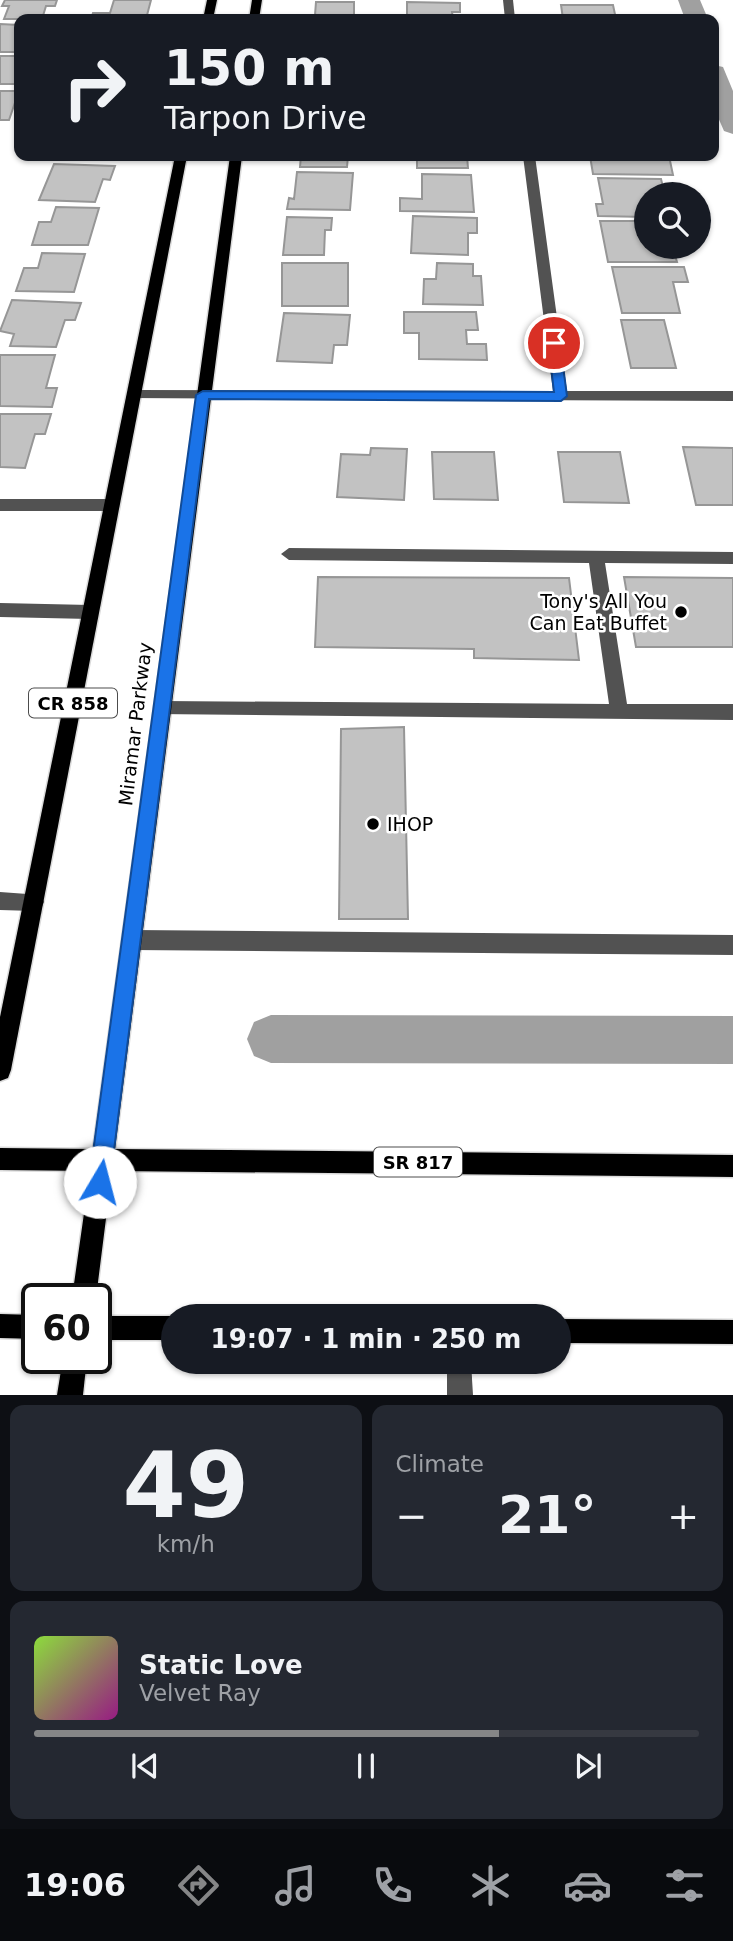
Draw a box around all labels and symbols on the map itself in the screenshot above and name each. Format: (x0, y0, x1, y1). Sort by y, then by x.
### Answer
pin (524, 313, 584, 373)
place label: Tony's All You Can Eat Buffet (530, 590, 667, 634)
marker: Tony's All You Can Eat Buffet (673, 604, 689, 620)
street label: Miramar Parkway (114, 641, 156, 807)
road number: CR 858 (29, 688, 117, 718)
place label: IHOP (387, 813, 433, 835)
marker: IHOP (365, 816, 381, 832)
position arrow (63, 1145, 137, 1219)
road number: SR 817 (374, 1148, 462, 1176)
speed limit sign: 60 (21, 1283, 112, 1374)

